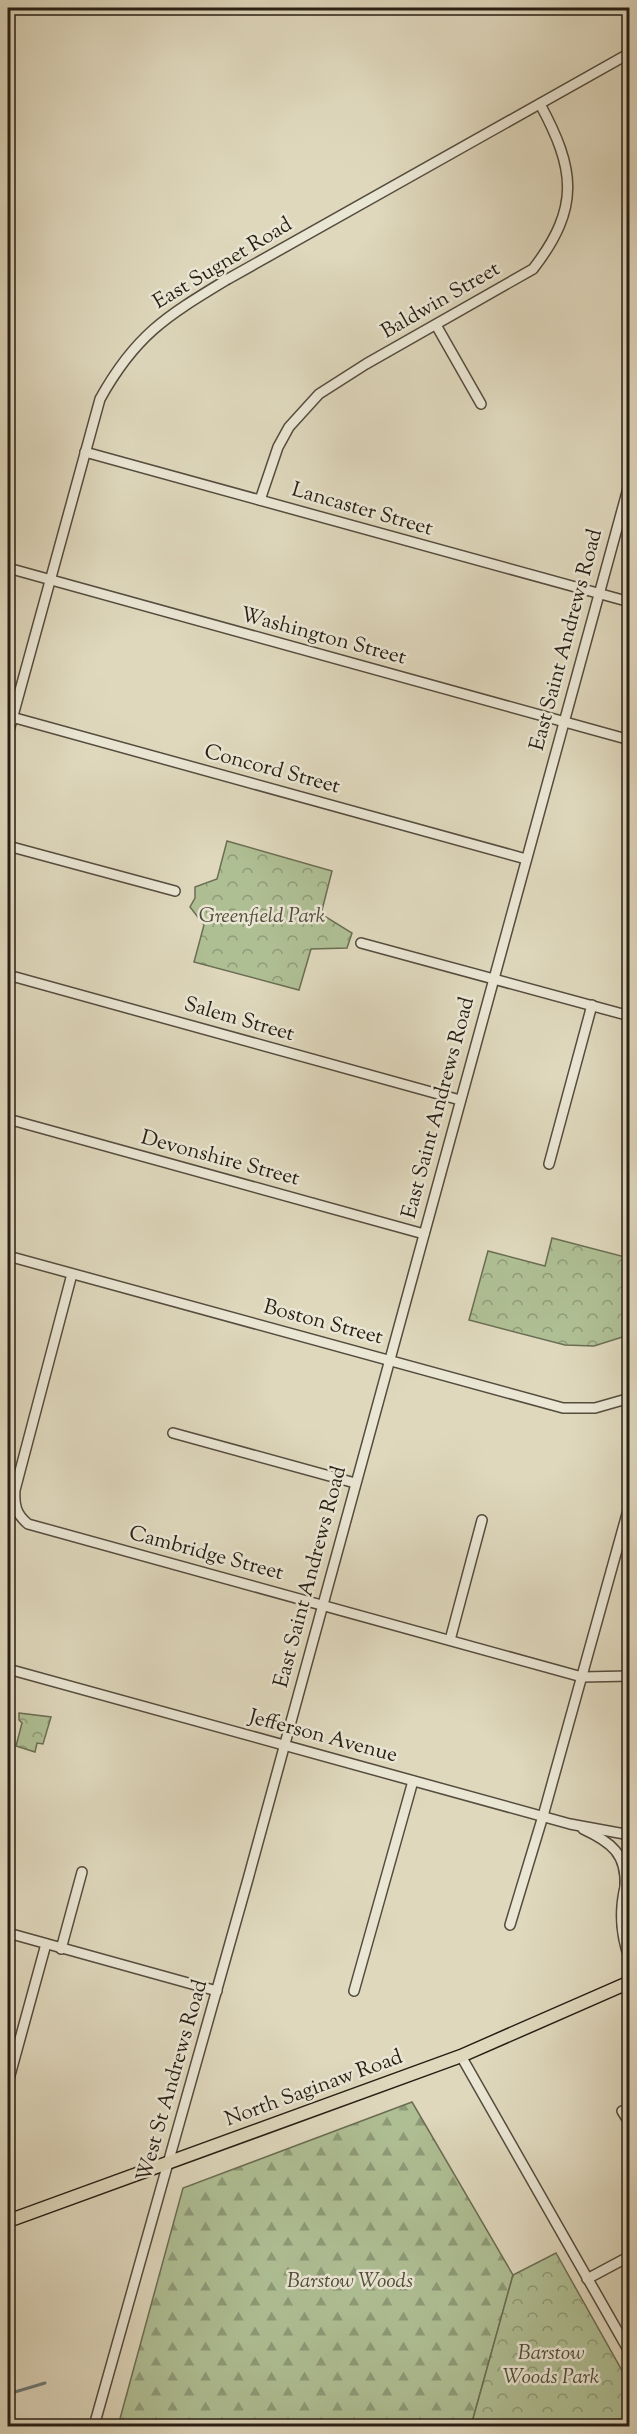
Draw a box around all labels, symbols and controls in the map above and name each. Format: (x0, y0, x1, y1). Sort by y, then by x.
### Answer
street label: East Sugnet Road (148, 210, 298, 318)
street label: Baldwin Street (376, 255, 506, 347)
street label: Lancaster Street (288, 476, 436, 544)
street label: East Saint Andrews Road (523, 526, 611, 754)
street label: Washington Street (237, 600, 409, 674)
street label: Concord Street (201, 737, 343, 803)
park label: Greenfield Park (199, 902, 326, 932)
street label: Salem Street (180, 990, 298, 1050)
street label: East Saint Andrews Road (395, 994, 483, 1222)
street label: Devonshire Street (137, 1123, 303, 1195)
street label: Boston Street (260, 1293, 386, 1353)
street label: East Saint Andrews Road (267, 1463, 355, 1691)
street label: Cambridge Street (125, 1519, 287, 1589)
street label: Jefferson Avenue (244, 1702, 401, 1771)
street label: West St Andrews Road (130, 1976, 216, 2186)
street label: North Saginaw Road (221, 2043, 407, 2135)
park label: Barstow Woods (287, 2267, 413, 2297)
park label: Barstow Woods Park (503, 2339, 600, 2393)

